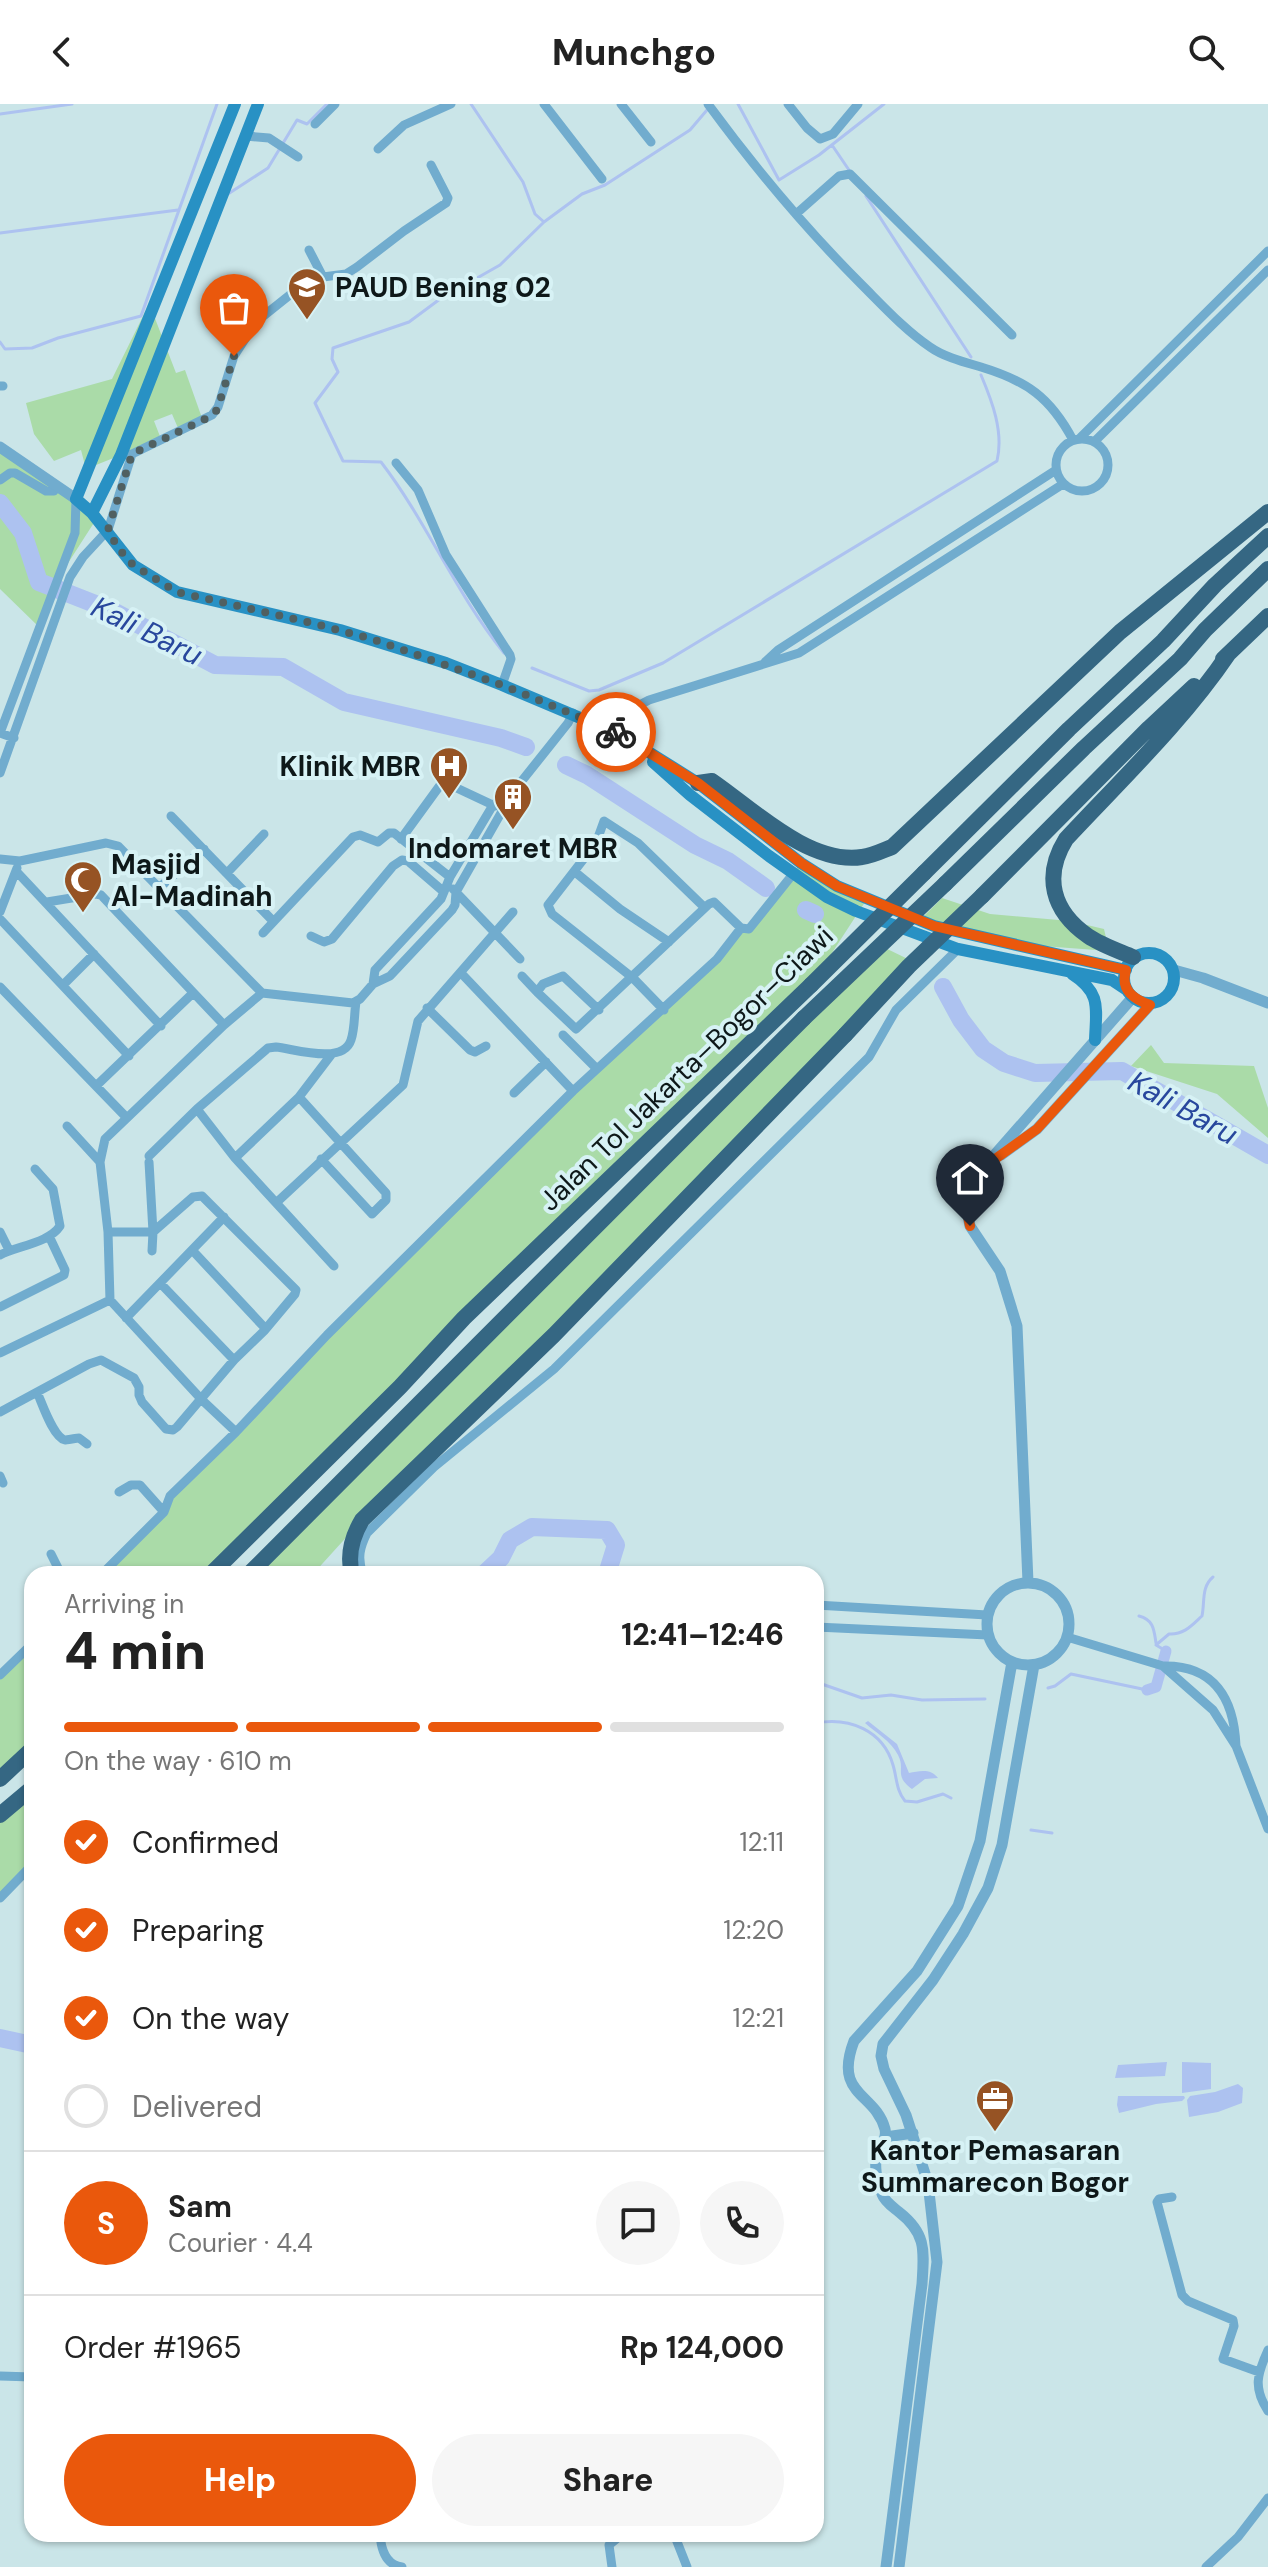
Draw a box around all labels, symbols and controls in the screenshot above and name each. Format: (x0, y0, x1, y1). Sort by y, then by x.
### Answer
text: Munchgo (552, 29, 716, 76)
icon: back (40, 30, 84, 74)
icon: search (1184, 30, 1228, 74)
school or university icon: PAUD Bening 02 (286, 266, 328, 321)
place label: PAUD Bening 02 (335, 269, 551, 306)
pin (200, 274, 268, 356)
icon: bag (212, 286, 256, 330)
water label: Kali Baru (85, 587, 209, 674)
courier (576, 692, 656, 772)
icon: bike (594, 710, 638, 754)
hospital icon: Klinik MBR (428, 745, 470, 800)
place label: Klinik MBR (280, 748, 421, 785)
building icon: Indomaret MBR (492, 776, 534, 831)
place label: Indomaret MBR (408, 830, 618, 867)
place label: Masjid Al-Madinah (111, 846, 273, 915)
mosque icon: Masjid Al-Madinah (62, 859, 104, 914)
street label: Jalan Tol Jakarta–Bogor–Ciawi (531, 918, 841, 1219)
water label: Kali Baru (1122, 1062, 1245, 1153)
pin (936, 1144, 1004, 1226)
icon: home (948, 1156, 992, 1200)
text: Arriving in (64, 1587, 184, 1621)
text: 12:41–12:46 (621, 1615, 784, 1654)
text: 4 min (64, 1617, 206, 1685)
text: On the way · 610 m (64, 1744, 292, 1778)
icon: check (64, 1820, 108, 1864)
text: Confirmed (132, 1823, 279, 1862)
text: 12:11 (739, 1825, 784, 1859)
icon: check (64, 1908, 108, 1952)
text: Preparing (132, 1911, 264, 1950)
text: 12:20 (723, 1913, 784, 1947)
icon: check (64, 1996, 108, 2040)
text: On the way (132, 1999, 289, 2038)
text: 12:21 (733, 2001, 784, 2035)
office icon: Kantor Pemasaran Summarecon Bogor (974, 2078, 1016, 2133)
text: Delivered (132, 2087, 262, 2126)
place label: Kantor Pemasaran Summarecon Bogor (861, 2132, 1129, 2201)
button: chat (596, 2181, 680, 2265)
button: phone (700, 2181, 784, 2265)
text: Sam (168, 2187, 232, 2226)
text: S (97, 2204, 115, 2243)
text: Courier · 4.4 (168, 2226, 313, 2260)
text: Order #1965 (64, 2328, 242, 2367)
text: Rp 124,000 (620, 2328, 784, 2367)
button: Help (64, 2434, 416, 2526)
button: Share (432, 2434, 784, 2526)

